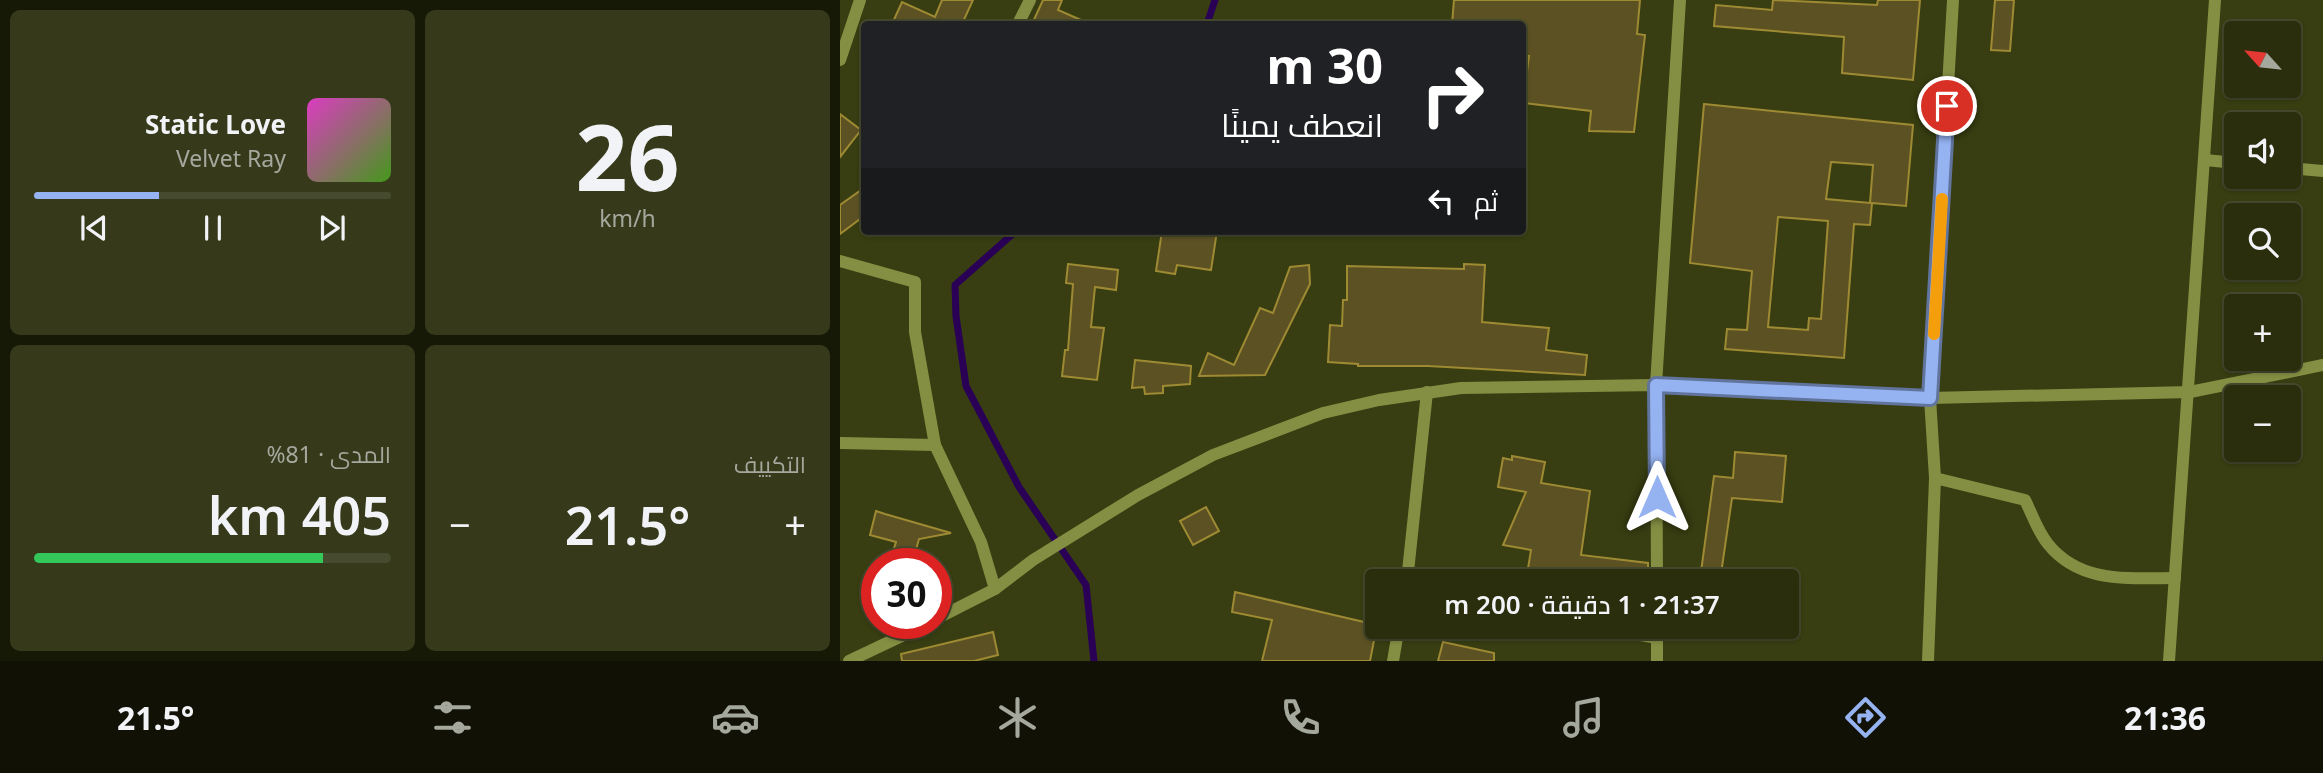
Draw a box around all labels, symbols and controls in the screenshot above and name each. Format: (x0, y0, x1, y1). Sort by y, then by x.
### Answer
north arrow (2224, 21, 2301, 98)
map controls (2224, 21, 2301, 462)
text: 30 m (1266, 32, 1383, 98)
icon: right (1407, 49, 1498, 140)
pin (1917, 76, 1977, 136)
icon: arrive (1928, 87, 1966, 125)
text: 26 (575, 94, 680, 218)
text: انعطف يمينًا (1221, 103, 1383, 146)
text: Static Love (145, 106, 286, 142)
button: sound (2224, 112, 2301, 189)
text: Velvet Ray (176, 142, 286, 174)
icon: left (1422, 182, 1460, 220)
text: ثم (1474, 183, 1498, 219)
text: km/h (599, 202, 656, 234)
button: search (2224, 203, 2301, 280)
icon: previous (75, 209, 113, 247)
icon: pause (194, 209, 232, 247)
icon: next (313, 209, 351, 247)
button: + (2224, 294, 2301, 371)
button: − (2224, 385, 2301, 462)
text: المدى · 81% (266, 438, 391, 470)
text: التكييف (734, 448, 806, 480)
position arrow (1620, 460, 1694, 534)
text: 405 km (208, 479, 391, 550)
text: 21.5° (565, 489, 690, 560)
text: − (449, 498, 471, 550)
text: + (784, 498, 806, 550)
speed limit sign: 30 (861, 548, 952, 639)
text: 21:37 · 1 دقيقة · 200 m (1444, 586, 1720, 622)
icon: filters (428, 693, 477, 742)
icon: car (711, 693, 760, 742)
icon: climate (993, 693, 1042, 742)
icon: phone (1276, 693, 1325, 742)
icon: music (1559, 693, 1608, 742)
icon: directions (1841, 693, 1890, 742)
text: 21.5° (117, 696, 194, 739)
text: 21:36 (2124, 696, 2206, 739)

